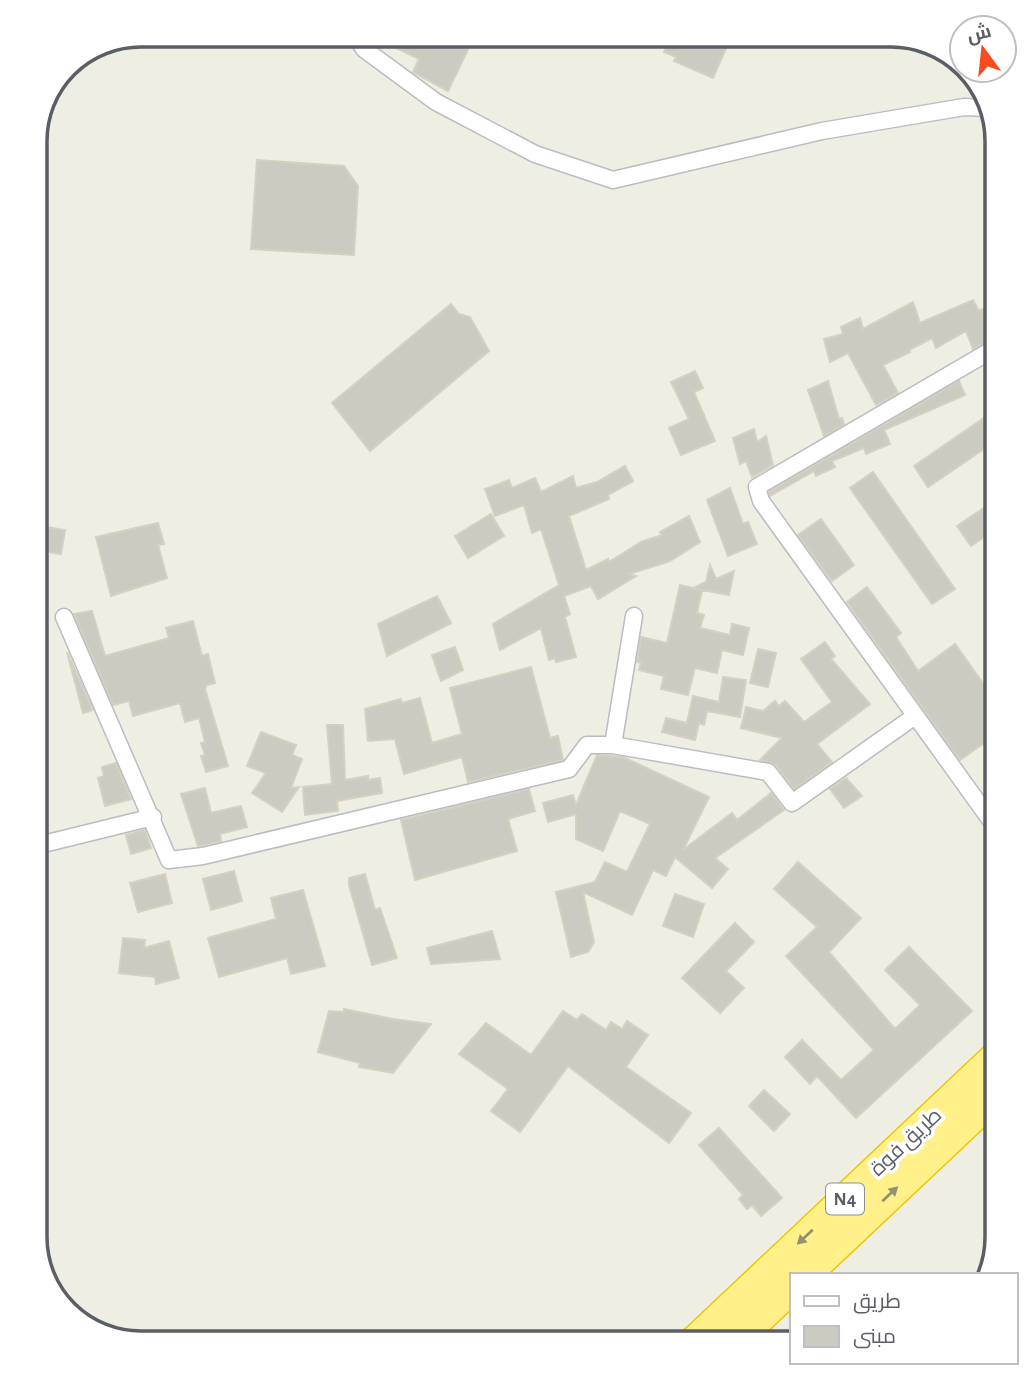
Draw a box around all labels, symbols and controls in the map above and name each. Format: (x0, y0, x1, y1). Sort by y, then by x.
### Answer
north arrow (948, 14, 1018, 84)
text: ش (964, 21, 993, 47)
street label: طريق فوة (866, 1104, 947, 1181)
road number: N4 (826, 1184, 864, 1214)
one-way arrow (881, 1187, 898, 1203)
one-way arrow (797, 1229, 814, 1245)
legend (790, 1273, 1018, 1364)
text: طريق (853, 1291, 901, 1314)
text: مبنى (853, 1326, 896, 1349)

